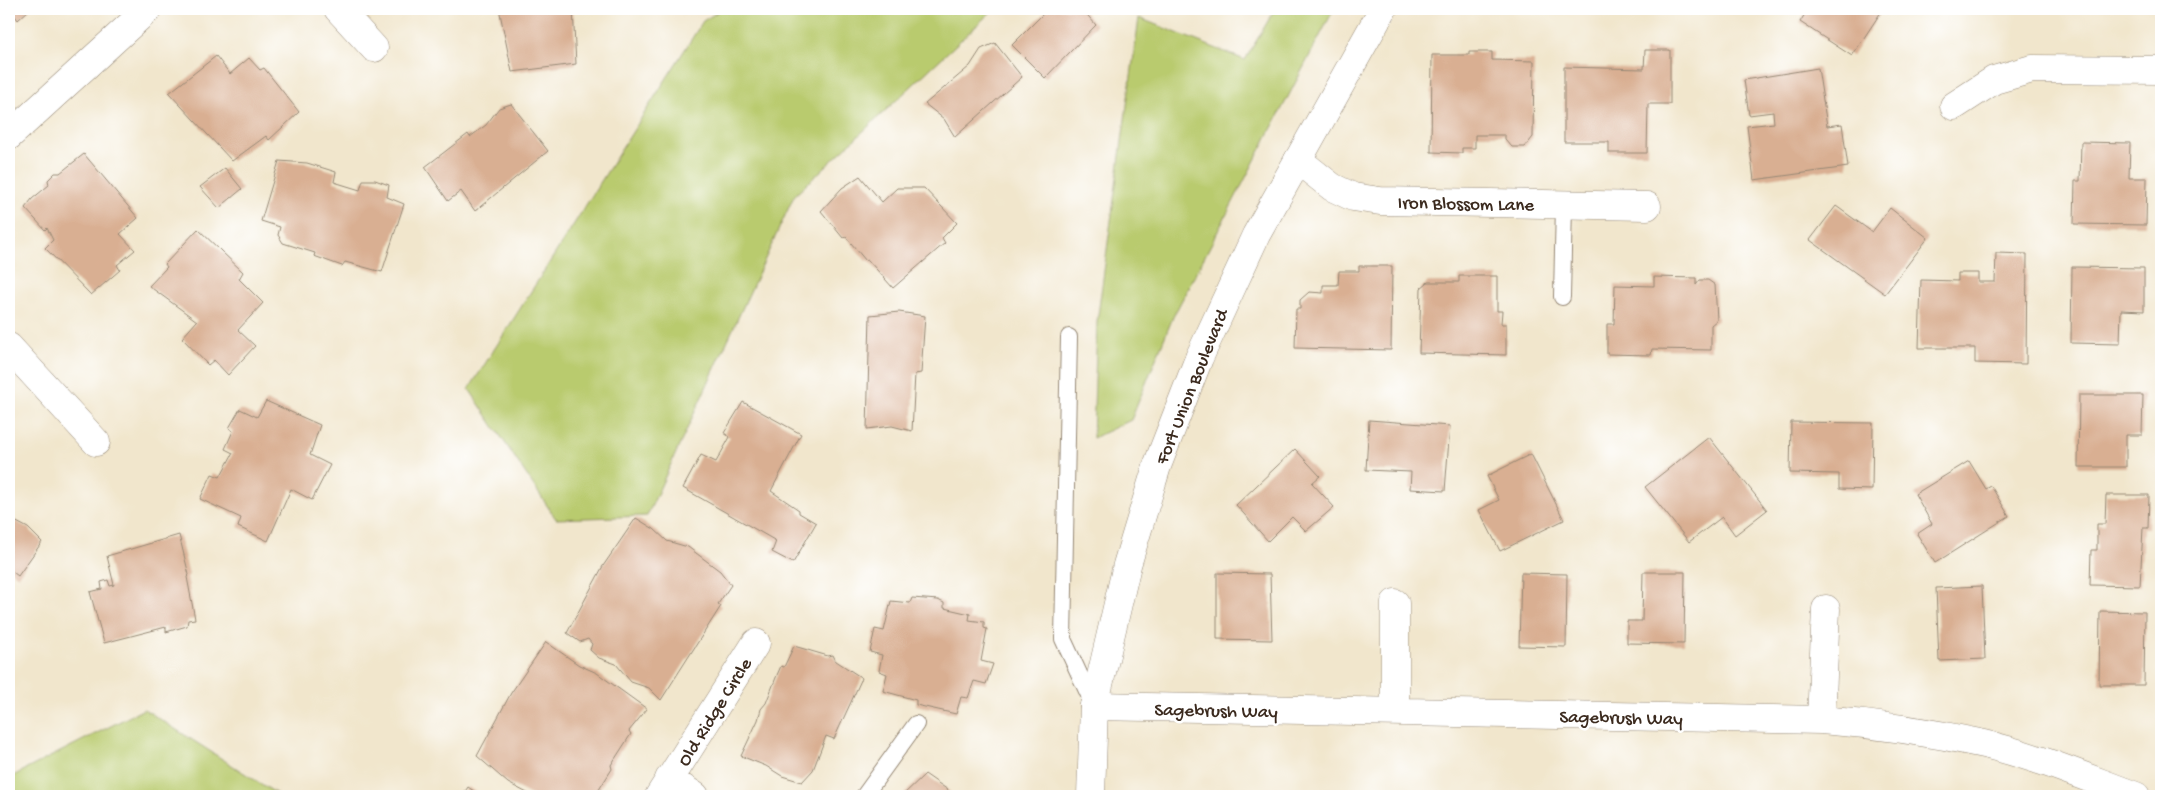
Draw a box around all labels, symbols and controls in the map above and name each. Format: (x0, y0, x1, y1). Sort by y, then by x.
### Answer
street label: Iron Blossom Lane (1397, 193, 1535, 218)
street label: Fort Union Boulevard (1151, 305, 1236, 469)
street label: Old Ridge Circle (674, 654, 758, 771)
street label: Sagebrush Way (1154, 700, 1278, 725)
street label: Sagebrush Way (1559, 707, 1683, 732)

